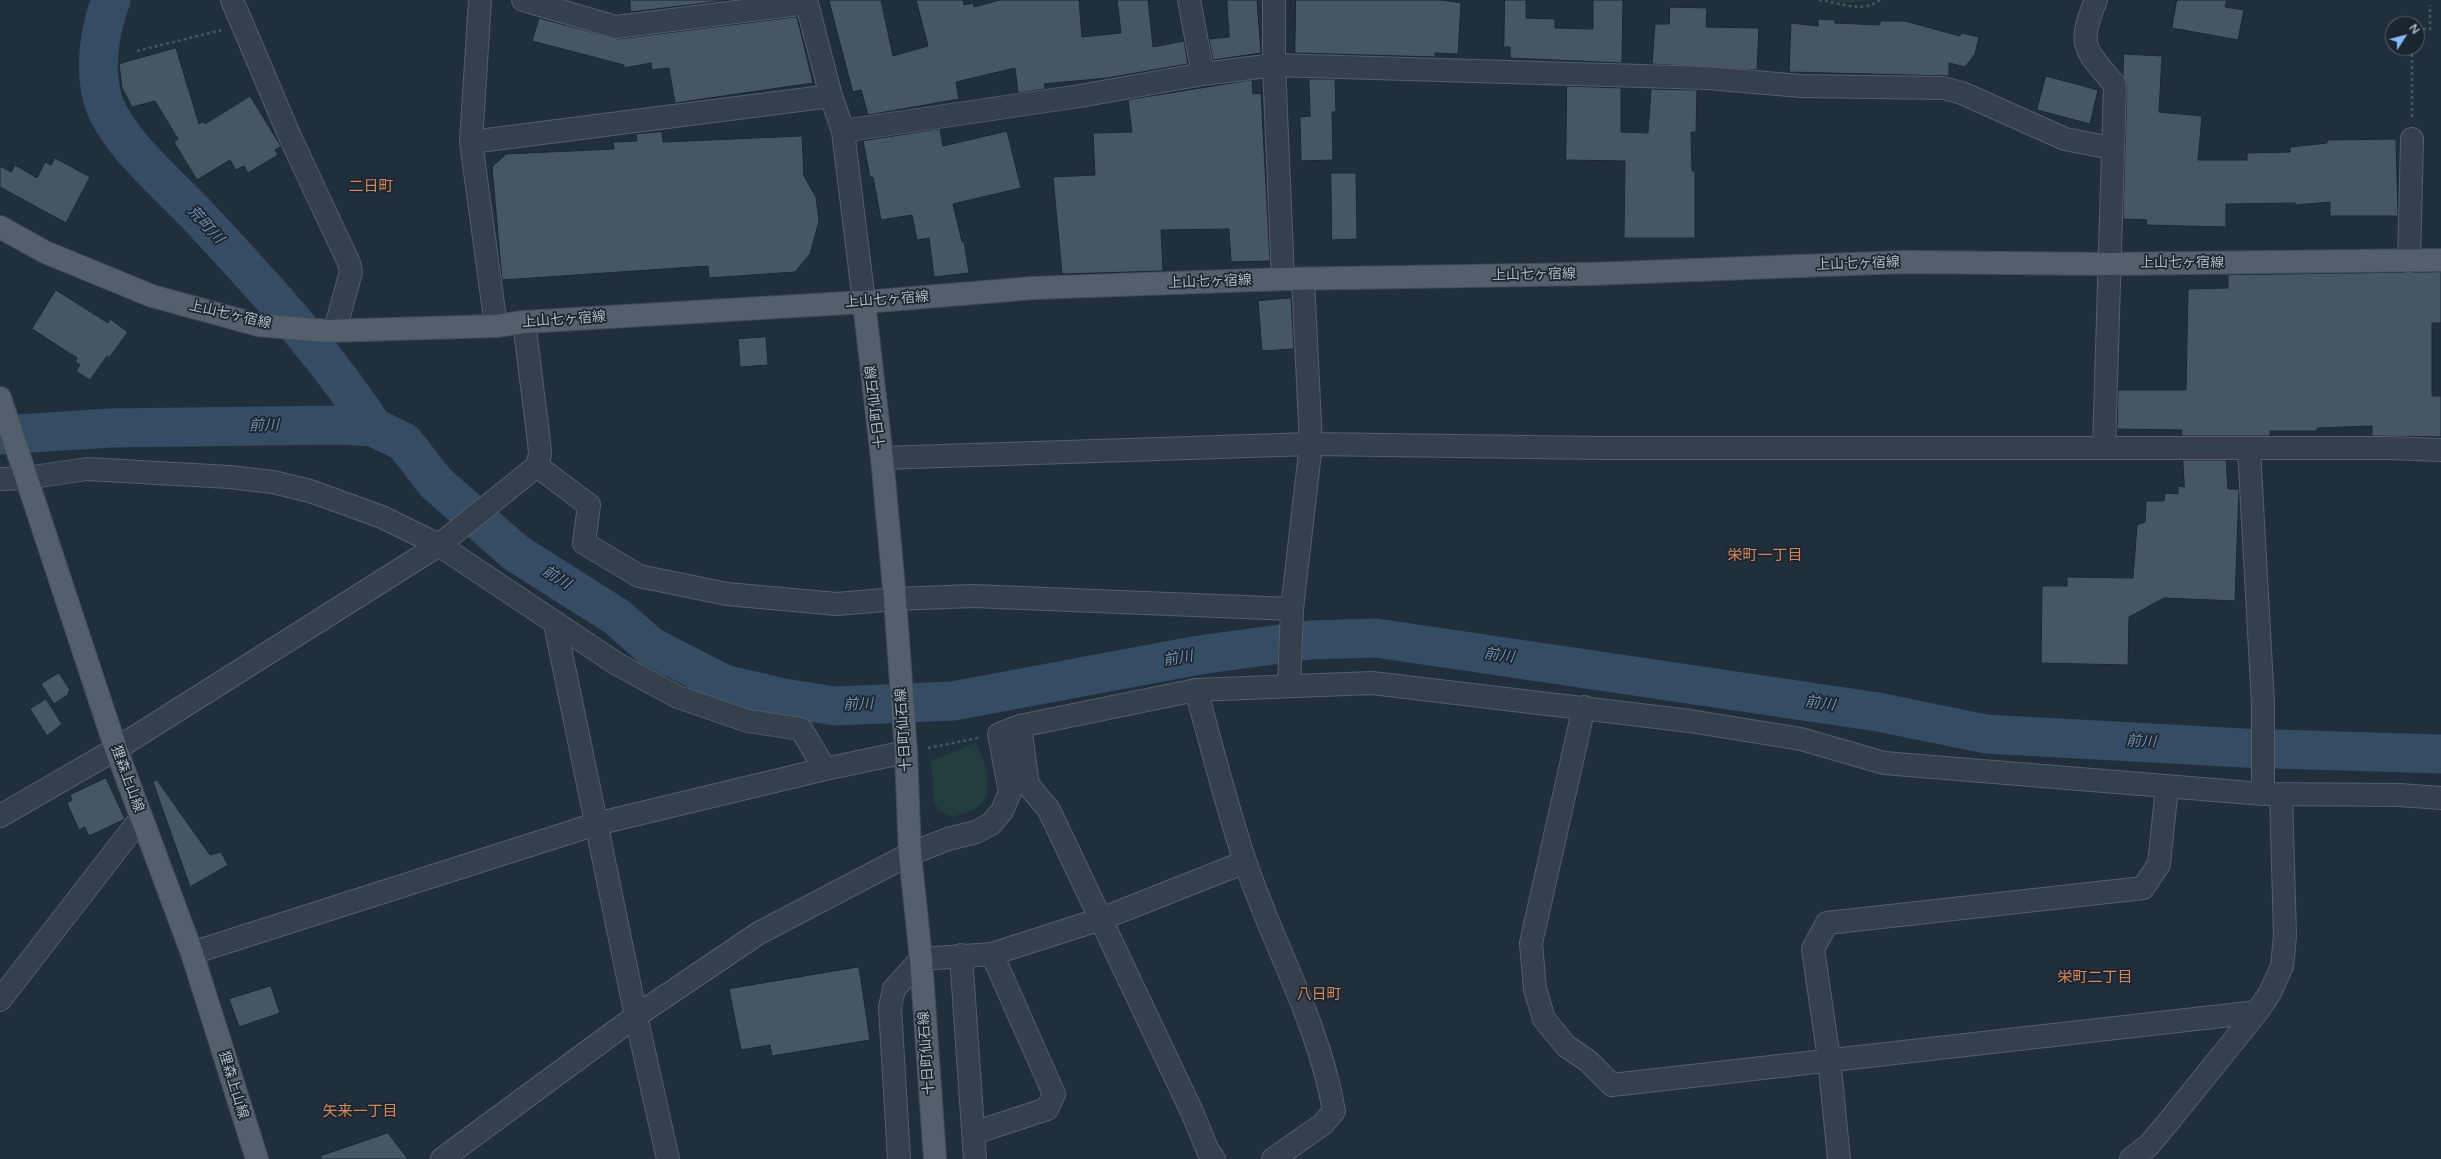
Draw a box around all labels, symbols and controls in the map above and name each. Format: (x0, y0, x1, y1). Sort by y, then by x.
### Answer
north arrow (2385, 16, 2425, 56)
text: N (2406, 22, 2422, 37)
district label: 二日町 (349, 178, 393, 196)
water label: 荒町川 (183, 202, 227, 248)
street label: 上山七ヶ宿線 (1816, 254, 1900, 274)
street label: 上山七ヶ宿線 (2140, 255, 2224, 271)
street label: 上山七ヶ宿線 (1492, 266, 1576, 284)
street label: 上山七ヶ宿線 (1168, 272, 1252, 292)
street label: 上山七ヶ宿線 (845, 289, 929, 311)
street label: 上山七ヶ宿線 (187, 297, 273, 333)
street label: 上山七ヶ宿線 (522, 309, 606, 331)
street label: 十日町仙石線 (863, 364, 889, 450)
water label: 前川 (249, 417, 279, 435)
district label: 栄町一丁目 (1728, 547, 1802, 565)
water label: 前川 (539, 562, 573, 594)
water label: 前川 (1483, 645, 1515, 667)
water label: 前川 (1162, 648, 1194, 670)
street label: 十日町仙石線 (893, 688, 915, 772)
water label: 前川 (1804, 693, 1836, 715)
water label: 前川 (843, 695, 873, 715)
water label: 前川 (2126, 732, 2156, 752)
street label: 狸森上山線 (107, 743, 147, 815)
district label: 栄町二丁目 (2058, 969, 2132, 987)
district label: 八日町 (1297, 986, 1341, 1004)
street label: 十日町仙石線 (916, 1011, 938, 1095)
street label: 狸森上山線 (215, 1049, 251, 1121)
district label: 矢来一丁目 (323, 1103, 397, 1121)

